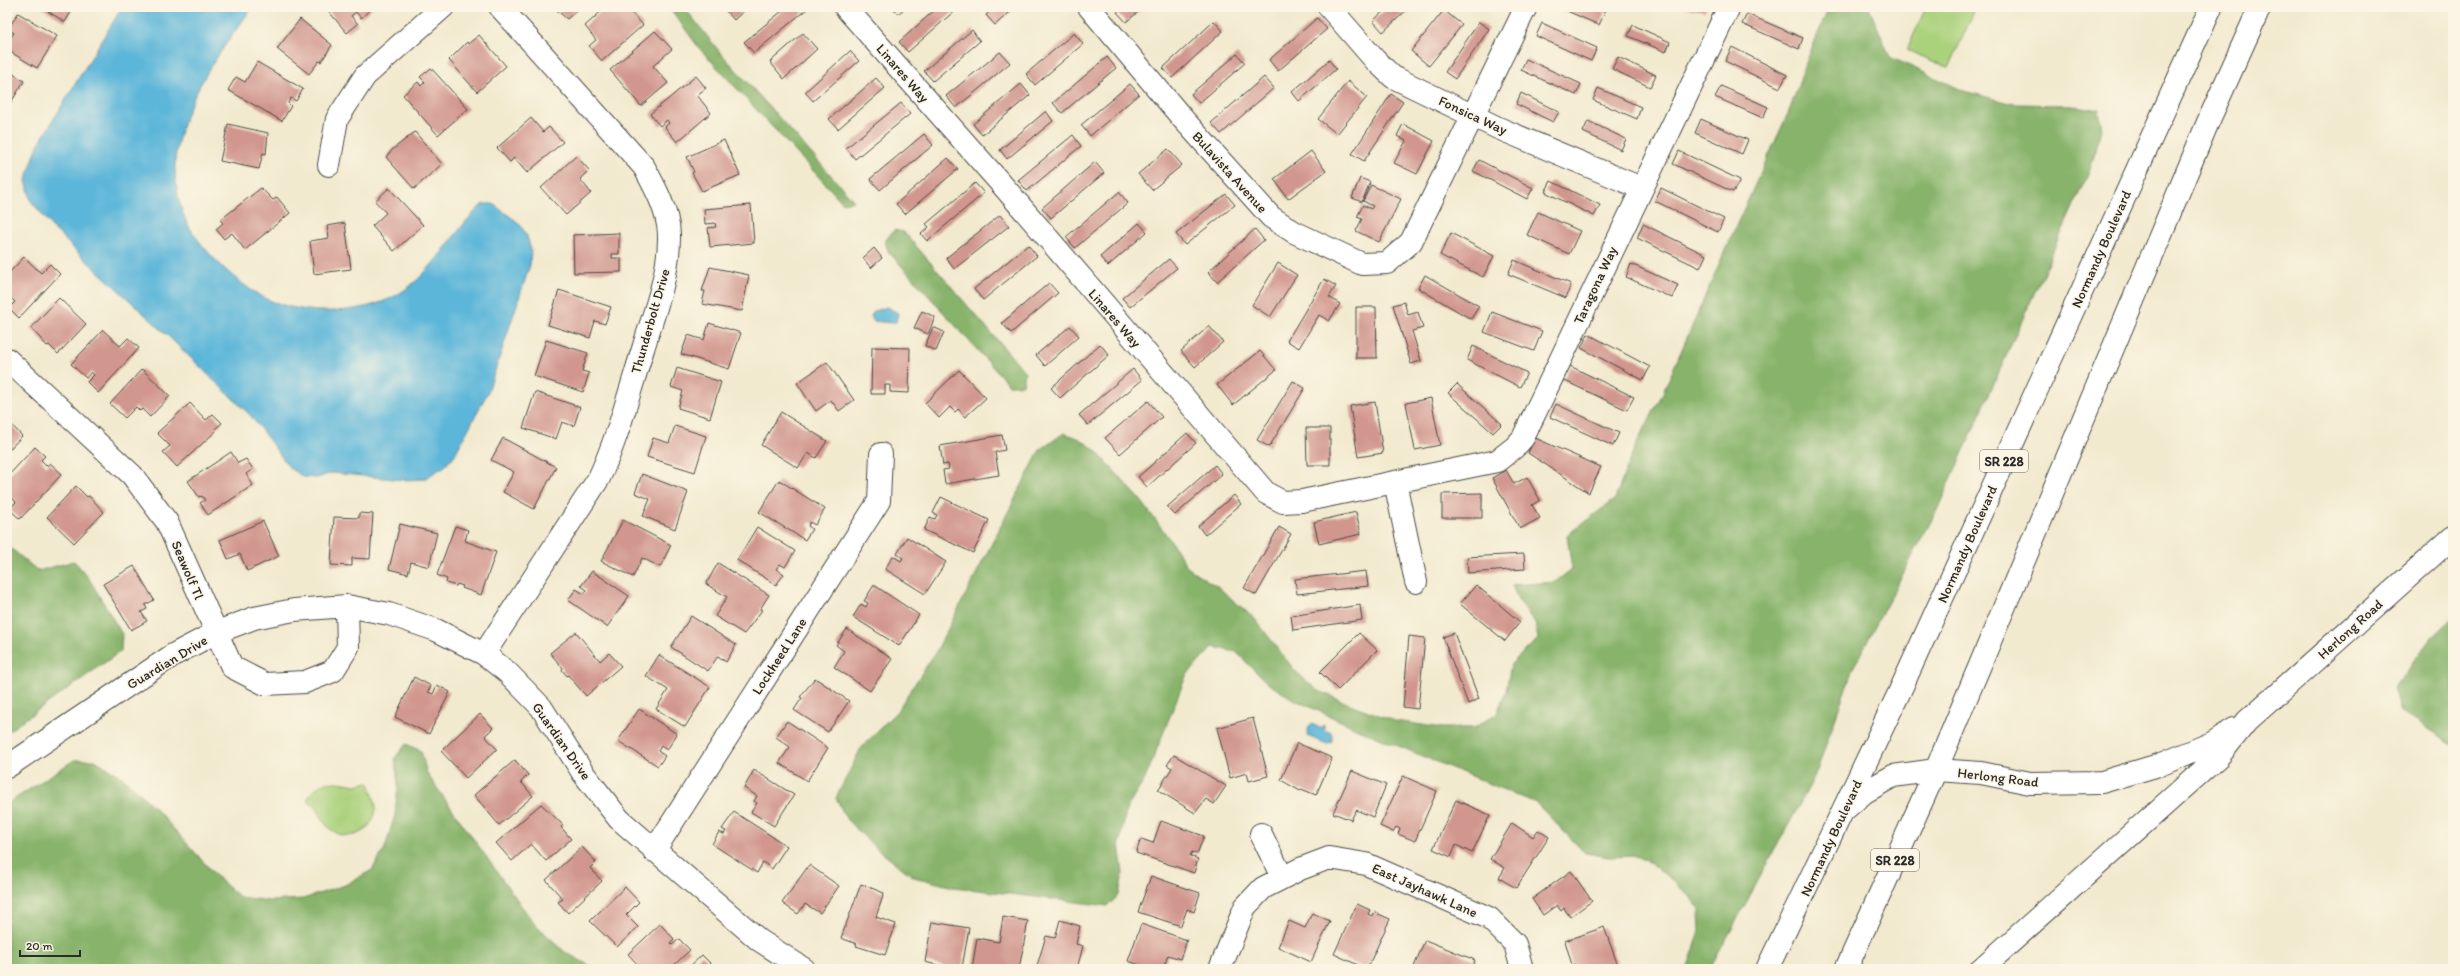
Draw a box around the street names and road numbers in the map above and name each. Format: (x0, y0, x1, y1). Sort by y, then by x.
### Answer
street label: Linares Way (873, 41, 933, 106)
street label: Fonsica Way (1436, 92, 1510, 139)
street label: Bulavista Avenue (1188, 128, 1271, 217)
street label: Normandy Boulevard (2068, 187, 2135, 311)
street label: Taragona Way (1570, 243, 1621, 327)
street label: Thunderbolt Drive (627, 266, 674, 376)
street label: Linares Way (1085, 286, 1145, 351)
road number: SR 228 (1980, 450, 2028, 472)
street label: Normandy Boulevard (1934, 482, 2001, 606)
street label: Seawolf Tl (168, 538, 208, 602)
street label: Herlong Road (2314, 595, 2387, 663)
street label: Lockheed Lane (748, 614, 811, 698)
street label: Guardian Drive (124, 632, 211, 693)
street label: Guardian Drive (529, 699, 595, 784)
street label: Herlong Road (1956, 764, 2040, 791)
street label: Normandy Boulevard (1797, 777, 1866, 899)
road number: SR 228 (1871, 849, 1919, 871)
street label: East Jayhawk Lane (1369, 860, 1480, 921)

